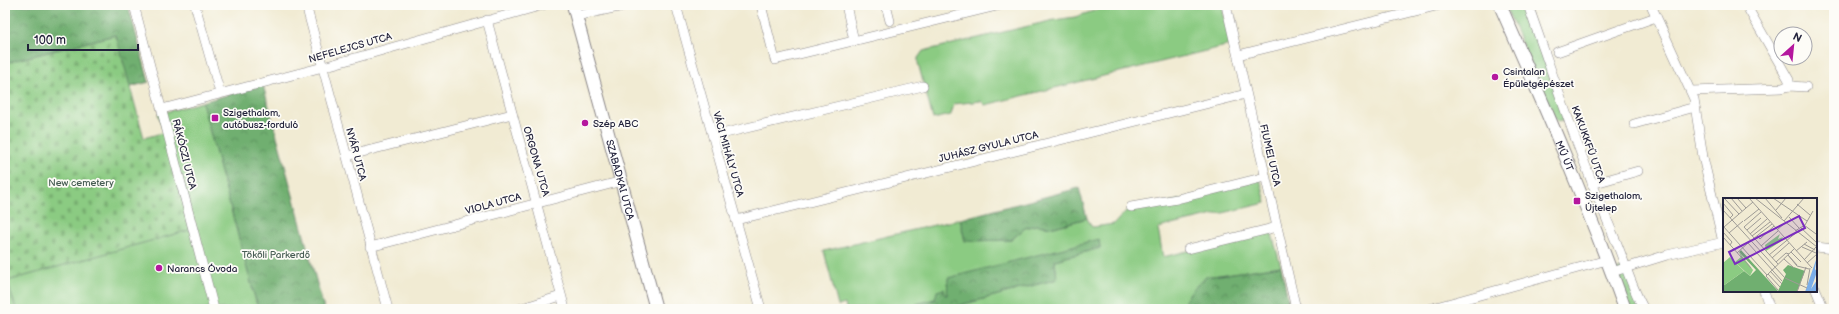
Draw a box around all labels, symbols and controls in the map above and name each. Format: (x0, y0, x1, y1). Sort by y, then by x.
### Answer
scale bar (28, 26, 138, 52)
north arrow (1773, 26, 1813, 66)
street label: NEFELEJCS UTCA (307, 30, 394, 66)
text: N (1791, 30, 1804, 45)
text: 100 m (34, 33, 66, 48)
place label: Csintalan Épületgépészet (1503, 66, 1574, 90)
marker: Csintalan Épületgépészet (1490, 72, 1500, 82)
street label: KAKUKKFŰ UTCA (1569, 104, 1608, 185)
place label: Szigethalom, autóbusz-forduló (223, 107, 298, 131)
street label: VÁCI MIHÁLY UTCA (710, 110, 746, 199)
marker: Szigethalom, autóbusz-forduló (210, 113, 220, 123)
street label: RÁKÓCZI UTCA (169, 118, 199, 192)
marker: Szép ABC (580, 118, 590, 128)
place label: Szép ABC (593, 118, 638, 130)
street label: FIUMEI UTCA (1257, 123, 1283, 188)
street label: ORGONA UTCA (520, 125, 552, 198)
street label: NYÁR UTCA (343, 126, 369, 183)
street label: JUHÁSZ GYULA UTCA (937, 129, 1040, 165)
street label: SZABADKAI UTCA (603, 138, 637, 222)
street label: MŰ ÚT (1552, 139, 1576, 173)
park label: New cemetery (48, 177, 114, 189)
place label: Szigethalom, Újtelep (1585, 190, 1642, 214)
street label: VIOLA UTCA (464, 191, 523, 217)
marker: Szigethalom, Újtelep (1572, 196, 1582, 206)
inset map (1723, 198, 1817, 292)
park label: Tököli Parkerdő (242, 249, 310, 261)
marker: Narancs Óvoda (154, 263, 164, 273)
place label: Narancs Óvoda (167, 263, 238, 275)

